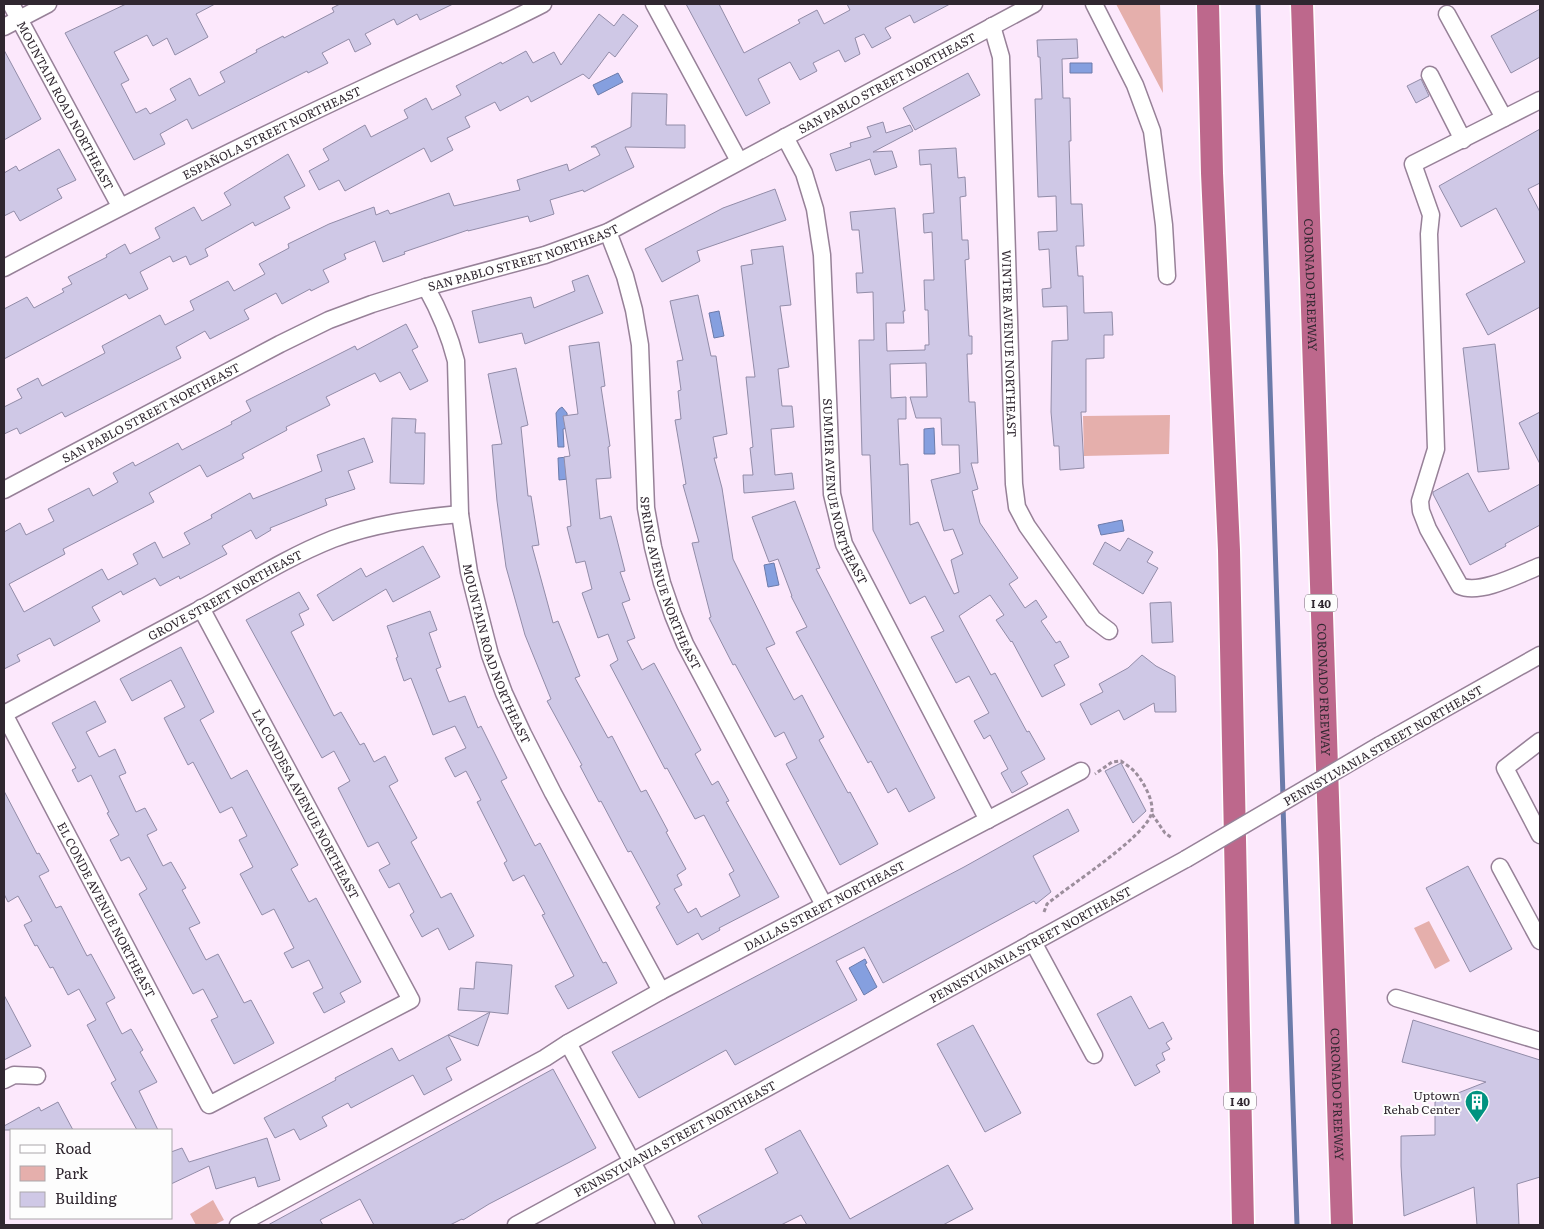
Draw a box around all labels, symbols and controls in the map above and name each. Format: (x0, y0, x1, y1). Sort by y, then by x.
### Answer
street label: MOUNTAIN ROAD NORTHEAST (13, 17, 119, 193)
street label: SAN PABLO STREET NORTHEAST (795, 28, 979, 138)
street label: ESPAÑOLA STREET NORTHEAST (179, 81, 364, 184)
street label: CORONADO FREEWAY (1300, 218, 1322, 352)
street label: SAN PABLO STREET NORTHEAST (426, 219, 622, 295)
street label: WINTER AVENUE NORTHEAST (998, 250, 1022, 438)
street label: SAN PABLO STREET NORTHEAST (58, 358, 243, 467)
street label: SUMMER AVENUE NORTHEAST (819, 398, 873, 588)
street label: SPRING AVENUE NORTHEAST (637, 496, 706, 673)
street label: GROVE STREET NORTHEAST (144, 545, 305, 645)
street label: MOUNTAIN ROAD NORTHEAST (459, 562, 535, 747)
road number: I 40 (1305, 594, 1337, 612)
street label: CORONADO FREEWAY (1313, 623, 1336, 757)
street label: PENNSYLVANIA STREET NORTHEAST (1280, 680, 1486, 810)
street label: LA CONDESA AVENUE NORTHEAST (248, 706, 364, 902)
street label: EL CONDE AVENUE NORTHEAST (53, 819, 160, 1001)
street label: DALLAS STREET NORTHEAST (741, 856, 908, 955)
street label: PENNSYLVANIA STREET NORTHEAST (926, 881, 1135, 1007)
street label: CORONADO FREEWAY (1327, 1028, 1349, 1162)
street label: PENNSYLVANIA STREET NORTHEAST (570, 1076, 779, 1201)
place label: Uptown Rehab Center (1383, 1086, 1460, 1118)
building icon: Uptown Rehab Center (1464, 1089, 1490, 1123)
road number: I 40 (1224, 1092, 1256, 1110)
legend (10, 1129, 172, 1219)
text: Road (55, 1136, 91, 1159)
text: Park (55, 1161, 89, 1184)
text: Building (55, 1186, 117, 1209)

